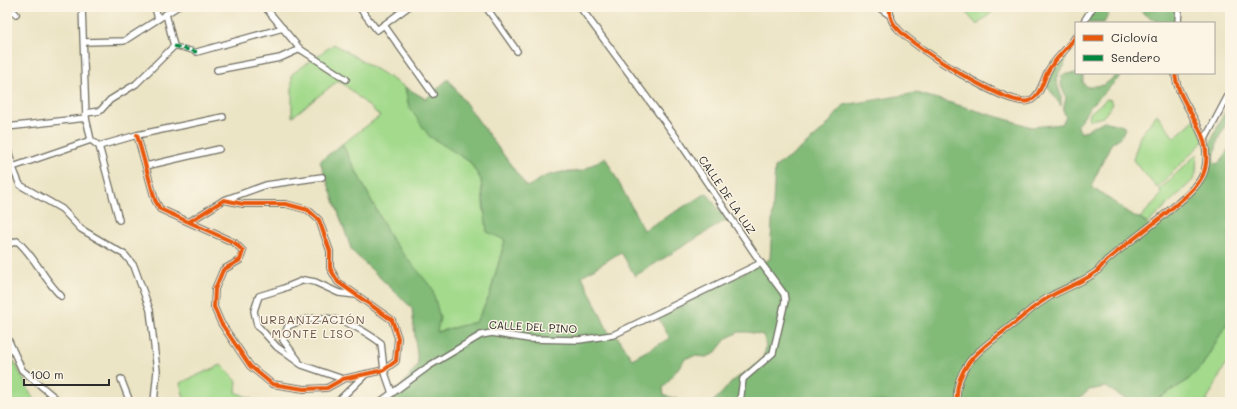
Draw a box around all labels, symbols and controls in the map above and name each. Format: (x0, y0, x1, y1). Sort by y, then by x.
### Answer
legend (1075, 22, 1215, 74)
text: Ciclovía (1111, 29, 1158, 45)
text: Sendero (1111, 49, 1160, 65)
street label: CALLE DE LA LUZ (696, 153, 760, 237)
district label: URBANIZACIÓN MONTE LISO (260, 311, 366, 341)
street label: CALLE DEL PINO (488, 317, 578, 336)
scale bar (24, 361, 109, 387)
text: 100 m (30, 366, 64, 382)

